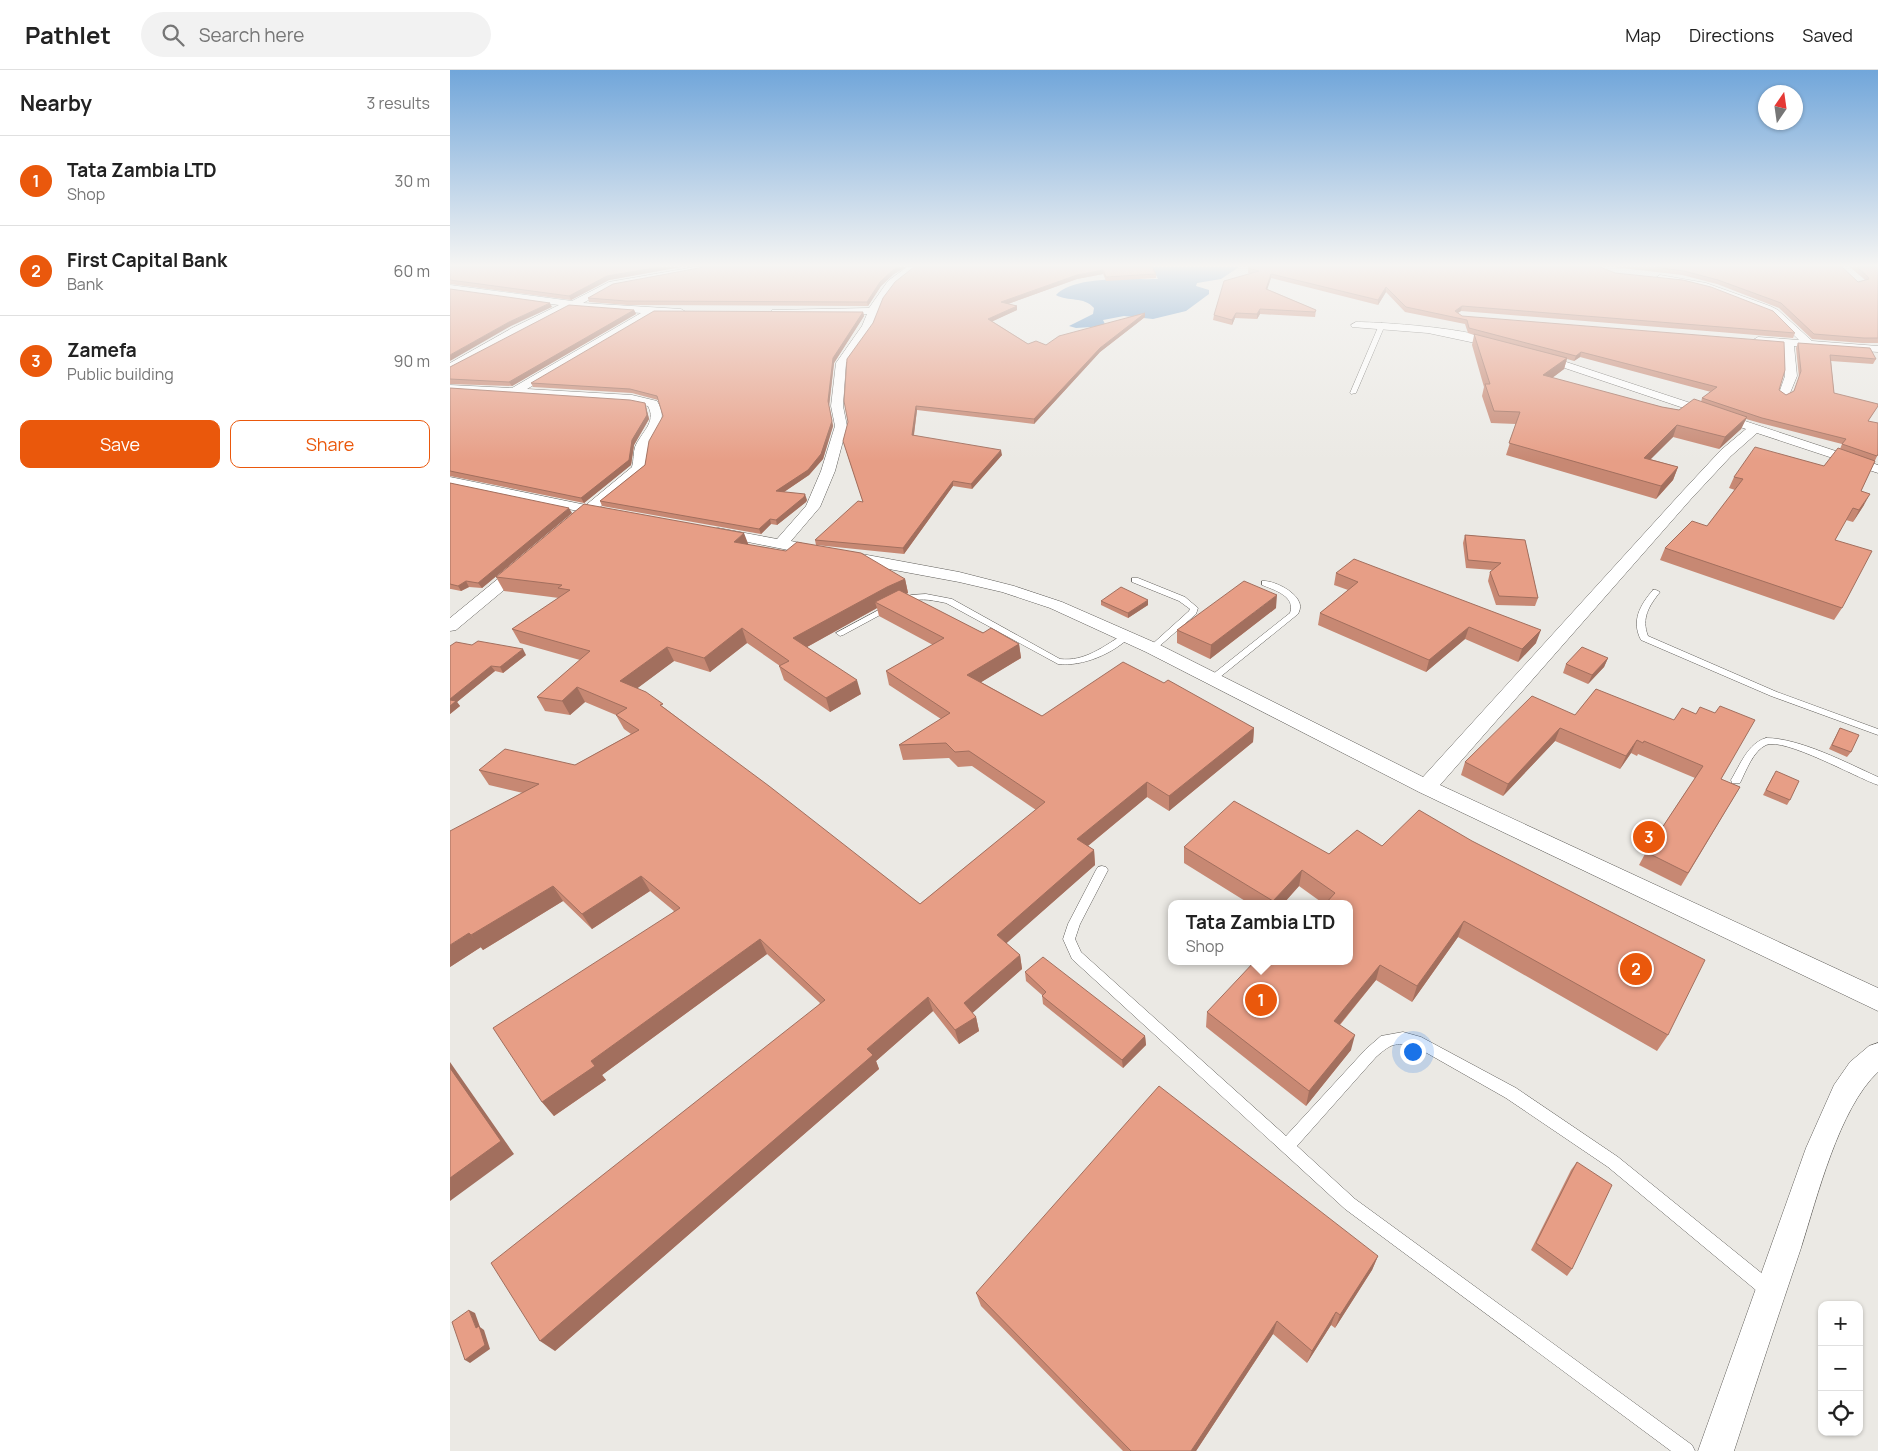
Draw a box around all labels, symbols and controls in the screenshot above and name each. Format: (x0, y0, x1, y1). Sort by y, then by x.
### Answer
search box (141, 12, 491, 57)
text: Pathlet (25, 18, 111, 51)
icon: search (159, 21, 187, 49)
text: Search here (199, 22, 304, 48)
text: Map (1625, 23, 1661, 47)
text: Directions (1689, 23, 1774, 47)
text: Saved (1802, 23, 1853, 47)
north arrow (1758, 85, 1803, 130)
text: Nearby (20, 89, 92, 117)
text: 3 results (367, 92, 430, 114)
text: Tata Zambia LTD (67, 157, 217, 183)
text: 1 (32, 170, 40, 192)
text: 30 m (395, 170, 430, 192)
text: Shop (67, 183, 105, 205)
text: First Capital Bank (67, 247, 227, 273)
text: 2 (31, 260, 41, 282)
text: 60 m (394, 260, 430, 282)
text: Bank (67, 273, 103, 295)
text: Zamefa (67, 337, 137, 363)
text: 3 (31, 350, 41, 372)
text: 90 m (394, 350, 430, 372)
text: Public building (67, 363, 174, 385)
button: Save (20, 420, 220, 468)
button: Share (230, 420, 430, 468)
pin: 3 (1633, 818, 1665, 856)
popup (1168, 900, 1353, 965)
text: Tata Zambia LTD (1186, 909, 1335, 935)
text: Shop (1186, 935, 1224, 957)
pin: 2 (1620, 950, 1652, 988)
pin: 1 (1245, 981, 1277, 1019)
your location (1400, 1039, 1426, 1065)
map controls (1818, 1301, 1863, 1436)
button: + (1818, 1301, 1863, 1346)
button: − (1818, 1346, 1863, 1391)
button: locate (1818, 1391, 1863, 1436)

